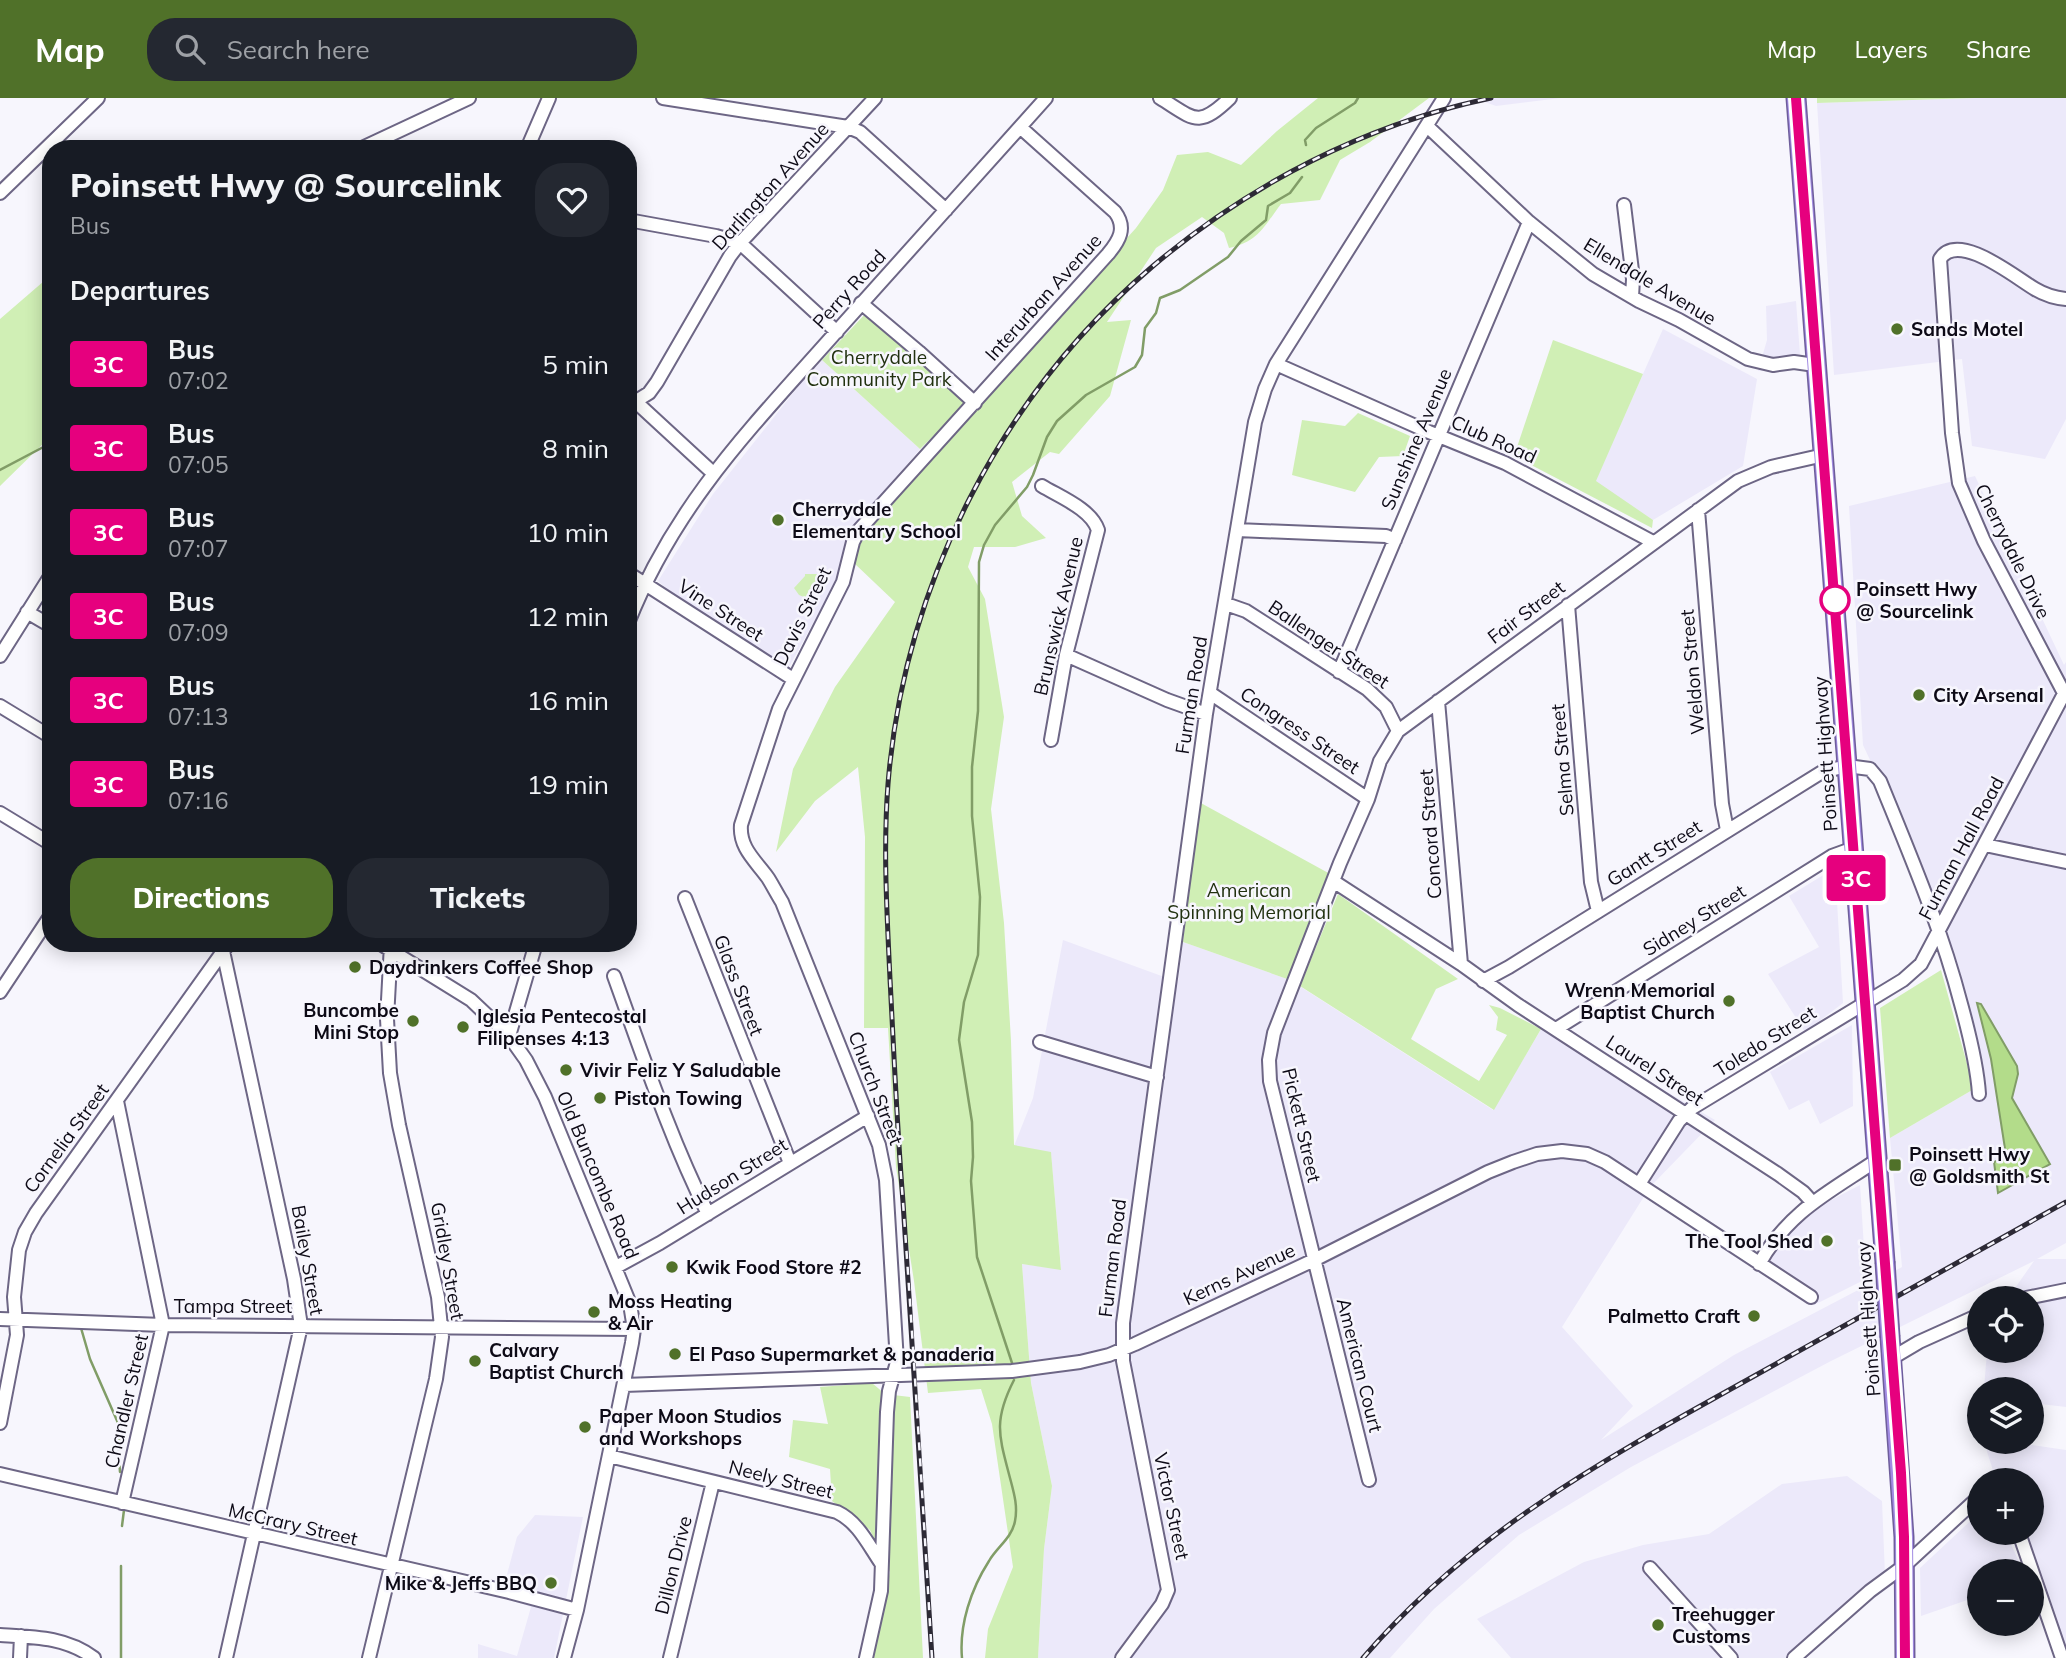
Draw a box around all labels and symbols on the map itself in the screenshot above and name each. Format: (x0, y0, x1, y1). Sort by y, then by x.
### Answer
street label: Darlington Avenue (706, 117, 834, 255)
street label: Interurban Avenue (980, 228, 1106, 366)
street label: Ellendale Avenue (1579, 232, 1721, 330)
street label: Perry Road (807, 244, 891, 334)
place label: Sands Motel (1911, 317, 2023, 341)
marker: Sands Motel (1889, 321, 1905, 337)
park label: Cherrydale Community Park (807, 345, 952, 391)
street label: Sunshine Avenue (1375, 365, 1457, 513)
street label: Club Road (1447, 409, 1541, 469)
street label: Cherrydale Drive (1970, 480, 2056, 622)
place label: Cherrydale Elementary School (792, 497, 961, 543)
marker: Cherrydale Elementary School (770, 512, 786, 528)
street label: Brunswick Avenue (1028, 534, 1088, 698)
street label: Davis Street (768, 562, 836, 669)
street label: Vine Street (674, 574, 768, 647)
street label: Fair Street (1483, 575, 1570, 649)
place label: Poinsett Hwy @ Sourcelink (1856, 577, 1978, 623)
marker: Poinsett Hwy @ Sourcelink (1820, 585, 1850, 615)
street label: Ballenger Street (1264, 595, 1394, 694)
street label: Weldon Street (1675, 608, 1709, 736)
street label: Furman Road (1170, 634, 1212, 756)
street label: Poinsett Highway (1808, 676, 1842, 832)
street label: Congress Street (1236, 681, 1365, 779)
place label: City Arsenal (1933, 683, 2044, 707)
marker: City Arsenal (1911, 687, 1927, 703)
street label: Selma Street (1545, 703, 1579, 817)
street label: Concord Street (1413, 768, 1447, 900)
street label: Furman Hall Road (1913, 772, 2009, 924)
street label: Gantt Street (1602, 814, 1706, 892)
line badge: 3C (1825, 855, 1888, 901)
park label: American Spinning Memorial (1167, 878, 1331, 924)
street label: Sidney Street (1638, 879, 1750, 961)
street label: Glass Street (709, 931, 769, 1039)
place label: Daydrinkers Coffee Shop (369, 955, 594, 979)
marker: Daydrinkers Coffee Shop (347, 959, 363, 975)
place label: Wrenn Memorial Baptist Church (1565, 978, 1715, 1024)
marker: Wrenn Memorial Baptist Church (1721, 993, 1737, 1009)
place label: Buncombe Mini Stop (303, 998, 399, 1044)
street label: Toledo Street (1710, 1000, 1821, 1082)
place label: Iglesia Pentecostal Filipenses 4:13 (477, 1004, 647, 1050)
marker: Buncombe Mini Stop (405, 1013, 421, 1029)
marker: Iglesia Pentecostal Filipenses 4:13 (455, 1019, 471, 1035)
street label: Church Street (843, 1028, 909, 1149)
street label: Laurel Street (1602, 1029, 1709, 1111)
place label: Vivir Feliz Y Saludable (579, 1058, 781, 1082)
marker: Vivir Feliz Y Saludable (558, 1062, 574, 1078)
street label: Pickett Street (1277, 1065, 1327, 1185)
street label: Cornelia Street (18, 1078, 114, 1197)
place label: Piston Towing (614, 1086, 742, 1110)
street label: Old Buncombe Road (552, 1087, 644, 1263)
marker: Piston Towing (592, 1090, 608, 1106)
street label: Hudson Street (672, 1132, 792, 1220)
place label: Poinsett Hwy @ Goldsmith St (1909, 1142, 2049, 1188)
marker: Poinsett Hwy @ Goldsmith St (1887, 1157, 1903, 1173)
street label: Furman Road (1093, 1197, 1131, 1319)
street label: Gridley Street (426, 1200, 470, 1322)
street label: Bailey Street (287, 1203, 330, 1317)
place label: The Tool Shed (1685, 1229, 1813, 1253)
marker: The Tool Shed (1819, 1233, 1835, 1249)
street label: Kerns Avenue (1179, 1238, 1299, 1310)
street label: Poinsett Highway (1851, 1241, 1885, 1397)
place label: Kwik Food Store #2 (686, 1255, 862, 1279)
marker: Kwik Food Store #2 (664, 1259, 680, 1275)
place label: Moss Heating & Air (608, 1289, 732, 1335)
street label: Tampa Street (174, 1294, 293, 1318)
street label: American Court (1332, 1295, 1388, 1435)
marker: Moss Heating & Air (586, 1304, 602, 1320)
place label: Palmetto Craft (1608, 1304, 1740, 1328)
marker: Palmetto Craft (1746, 1308, 1762, 1324)
street label: Chandler Street (99, 1331, 153, 1471)
place label: Calvary Baptist Church (489, 1338, 624, 1384)
place label: El Paso Supermarket & panaderia (689, 1342, 995, 1366)
marker: El Paso Supermarket & panaderia (667, 1346, 683, 1362)
marker: Calvary Baptist Church (467, 1353, 483, 1369)
place label: Paper Moon Studios and Workshops (599, 1404, 782, 1450)
marker: Paper Moon Studios and Workshops (577, 1419, 593, 1435)
street label: Victor Street (1149, 1450, 1195, 1562)
street label: Neely Street (726, 1454, 836, 1504)
street label: McCrary Street (226, 1497, 360, 1551)
street label: Dillon Drive (649, 1513, 697, 1617)
place label: Mike & Jeffs BBQ (385, 1571, 537, 1595)
marker: Mike & Jeffs BBQ (543, 1575, 559, 1591)
place label: Treehugger Customs (1672, 1602, 1775, 1648)
marker: Treehugger Customs (1650, 1617, 1666, 1633)

